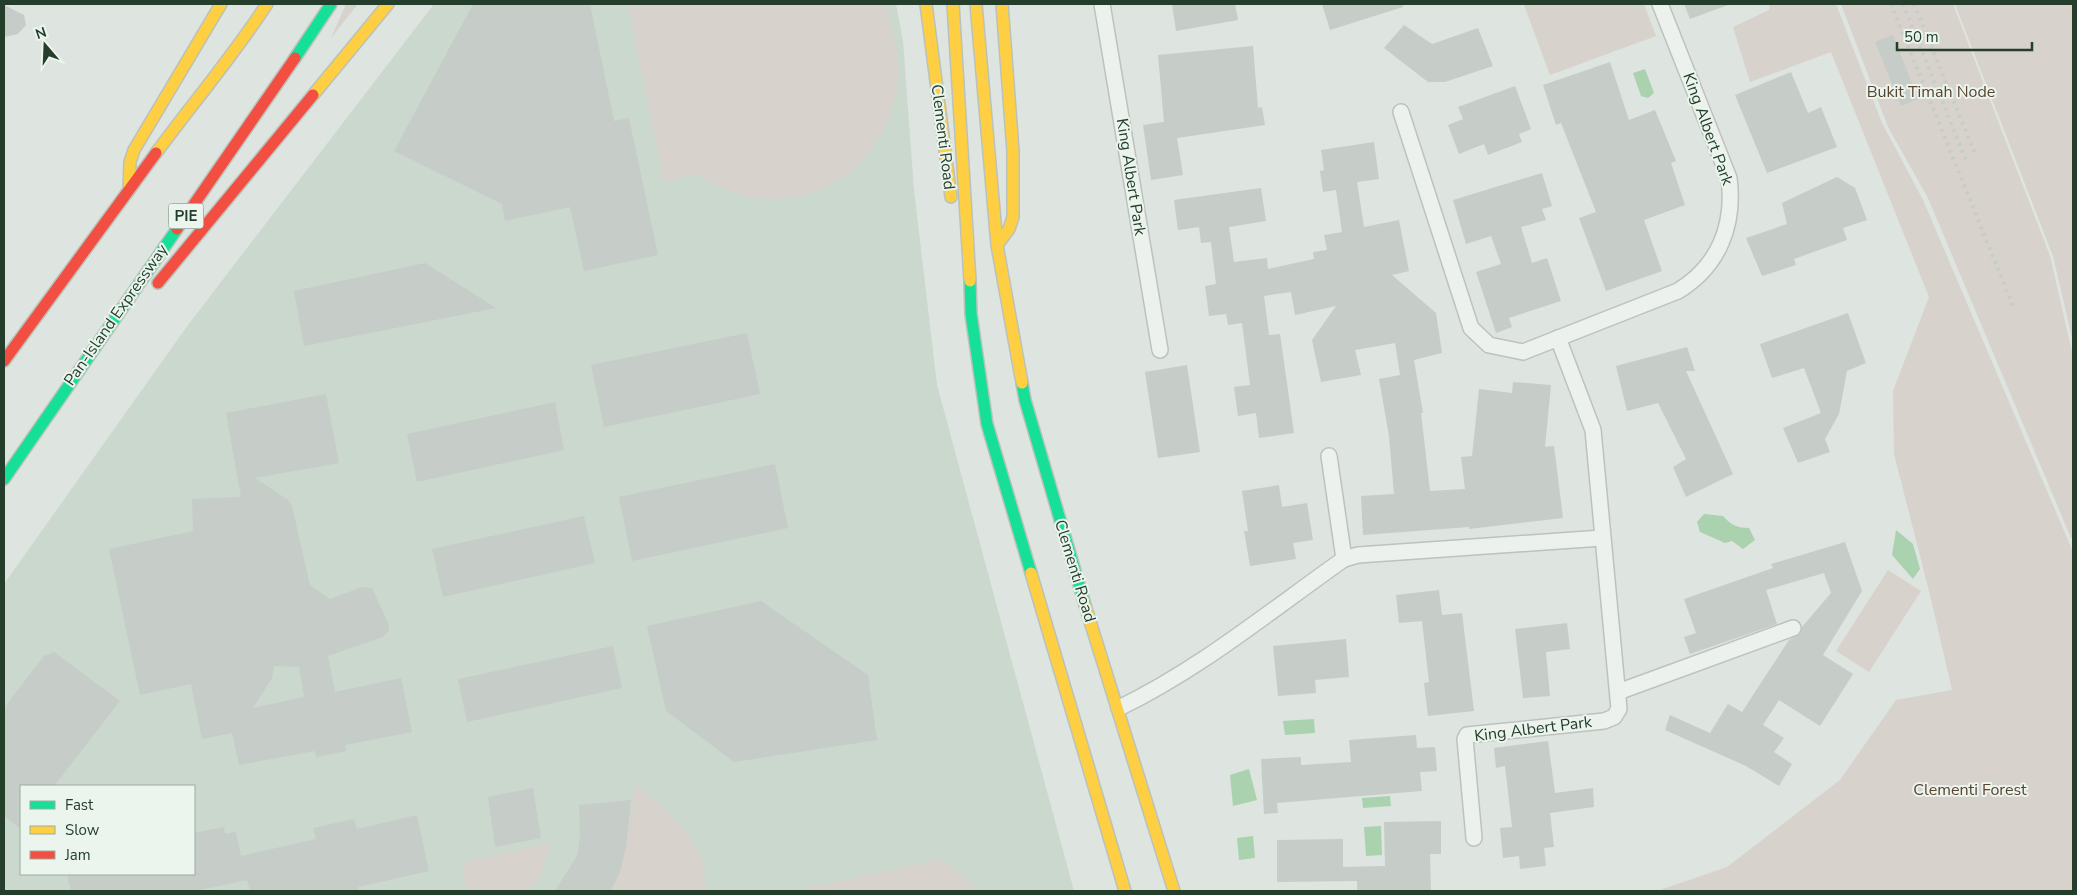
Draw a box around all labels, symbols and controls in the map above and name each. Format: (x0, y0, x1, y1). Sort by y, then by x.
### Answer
north arrow (20, 20, 70, 70)
scale bar (1897, 20, 2032, 52)
text: N (33, 22, 49, 44)
text: 50 m (1904, 27, 1939, 47)
street label: King Albert Park (1677, 70, 1739, 189)
park label: Bukit Timah Node (1867, 81, 1995, 103)
street label: Clementi Road (926, 83, 960, 191)
street label: King Albert Park (1111, 117, 1151, 238)
road number: PIE (168, 204, 204, 228)
street label: Pan-Island Expressway (59, 239, 174, 390)
street label: Clementi Road (1049, 517, 1101, 625)
street label: King Albert Park (1473, 711, 1594, 747)
park label: Clementi Forest (1913, 779, 2027, 801)
legend (20, 785, 195, 875)
text: Fast (65, 795, 94, 815)
text: Slow (65, 820, 100, 840)
text: Jam (64, 845, 91, 865)

